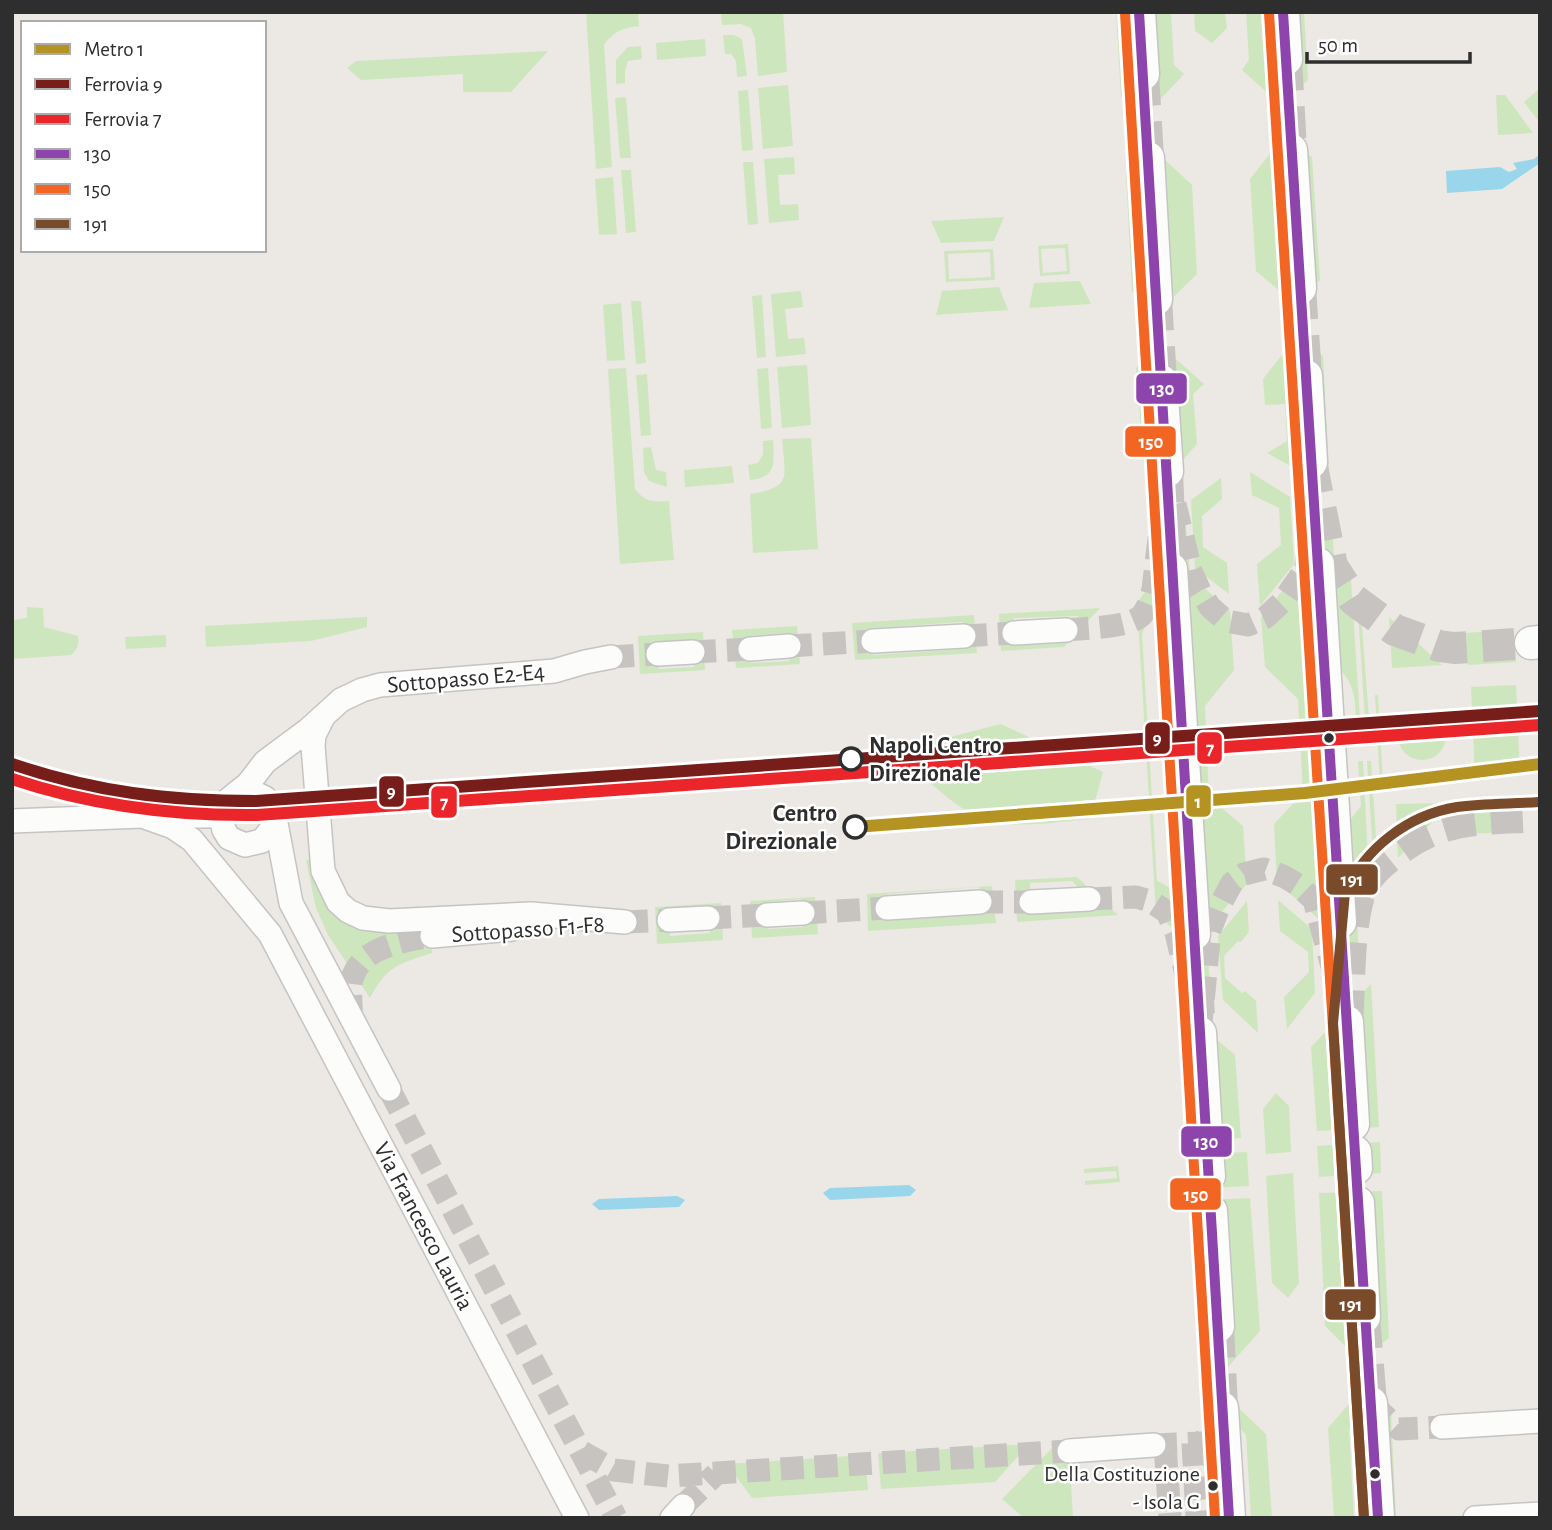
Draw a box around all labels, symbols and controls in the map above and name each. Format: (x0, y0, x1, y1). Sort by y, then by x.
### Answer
legend (21, 21, 266, 252)
scale bar (1307, 21, 1470, 65)
text: 50 m (1318, 35, 1358, 56)
text: Metro 1 (84, 39, 144, 60)
text: Ferrovia 9 (84, 74, 163, 95)
text: Ferrovia 7 (84, 109, 162, 130)
text: 130 (84, 144, 111, 165)
text: 150 (84, 179, 111, 200)
text: 191 (84, 214, 108, 235)
line badge: 130 (1135, 372, 1188, 405)
text: 130 (1150, 380, 1175, 399)
line badge: 150 (1124, 425, 1177, 458)
text: 150 (1139, 433, 1164, 452)
street label: Sottopasso E2-E4 (386, 660, 546, 698)
line badge: 9 (1144, 721, 1171, 755)
text: 9 (1152, 730, 1162, 749)
line badge: 7 (1196, 731, 1223, 765)
unlabelled marker (1322, 731, 1336, 745)
place label: Napoli Centro Direzionale (869, 734, 1002, 786)
text: 7 (1206, 740, 1214, 759)
marker: Napoli Centro Direzionale (839, 747, 863, 771)
line badge: 9 (378, 775, 405, 808)
text: 9 (386, 783, 396, 802)
line badge: 1 (1185, 784, 1212, 818)
line badge: 7 (430, 785, 458, 819)
text: 1 (1195, 793, 1201, 812)
text: 7 (440, 794, 448, 813)
place label: Centro Direzionale (725, 802, 837, 854)
marker: Centro Direzionale (843, 815, 867, 839)
line badge: 191 (1325, 863, 1379, 896)
text: 191 (1341, 871, 1363, 890)
street label: Sottopasso F1-F8 (451, 913, 605, 947)
line badge: 130 (1180, 1125, 1233, 1158)
text: 130 (1194, 1133, 1219, 1152)
street label: Via Francesco Lauria (369, 1138, 478, 1314)
line badge: 150 (1169, 1177, 1222, 1211)
text: 150 (1184, 1186, 1209, 1205)
line badge: 191 (1324, 1288, 1377, 1321)
text: 191 (1340, 1296, 1362, 1315)
place label: Della Costituzione - Isola G (1044, 1463, 1200, 1513)
unlabelled marker (1368, 1467, 1382, 1481)
marker: Della Costituzione - Isola G (1206, 1479, 1220, 1493)

